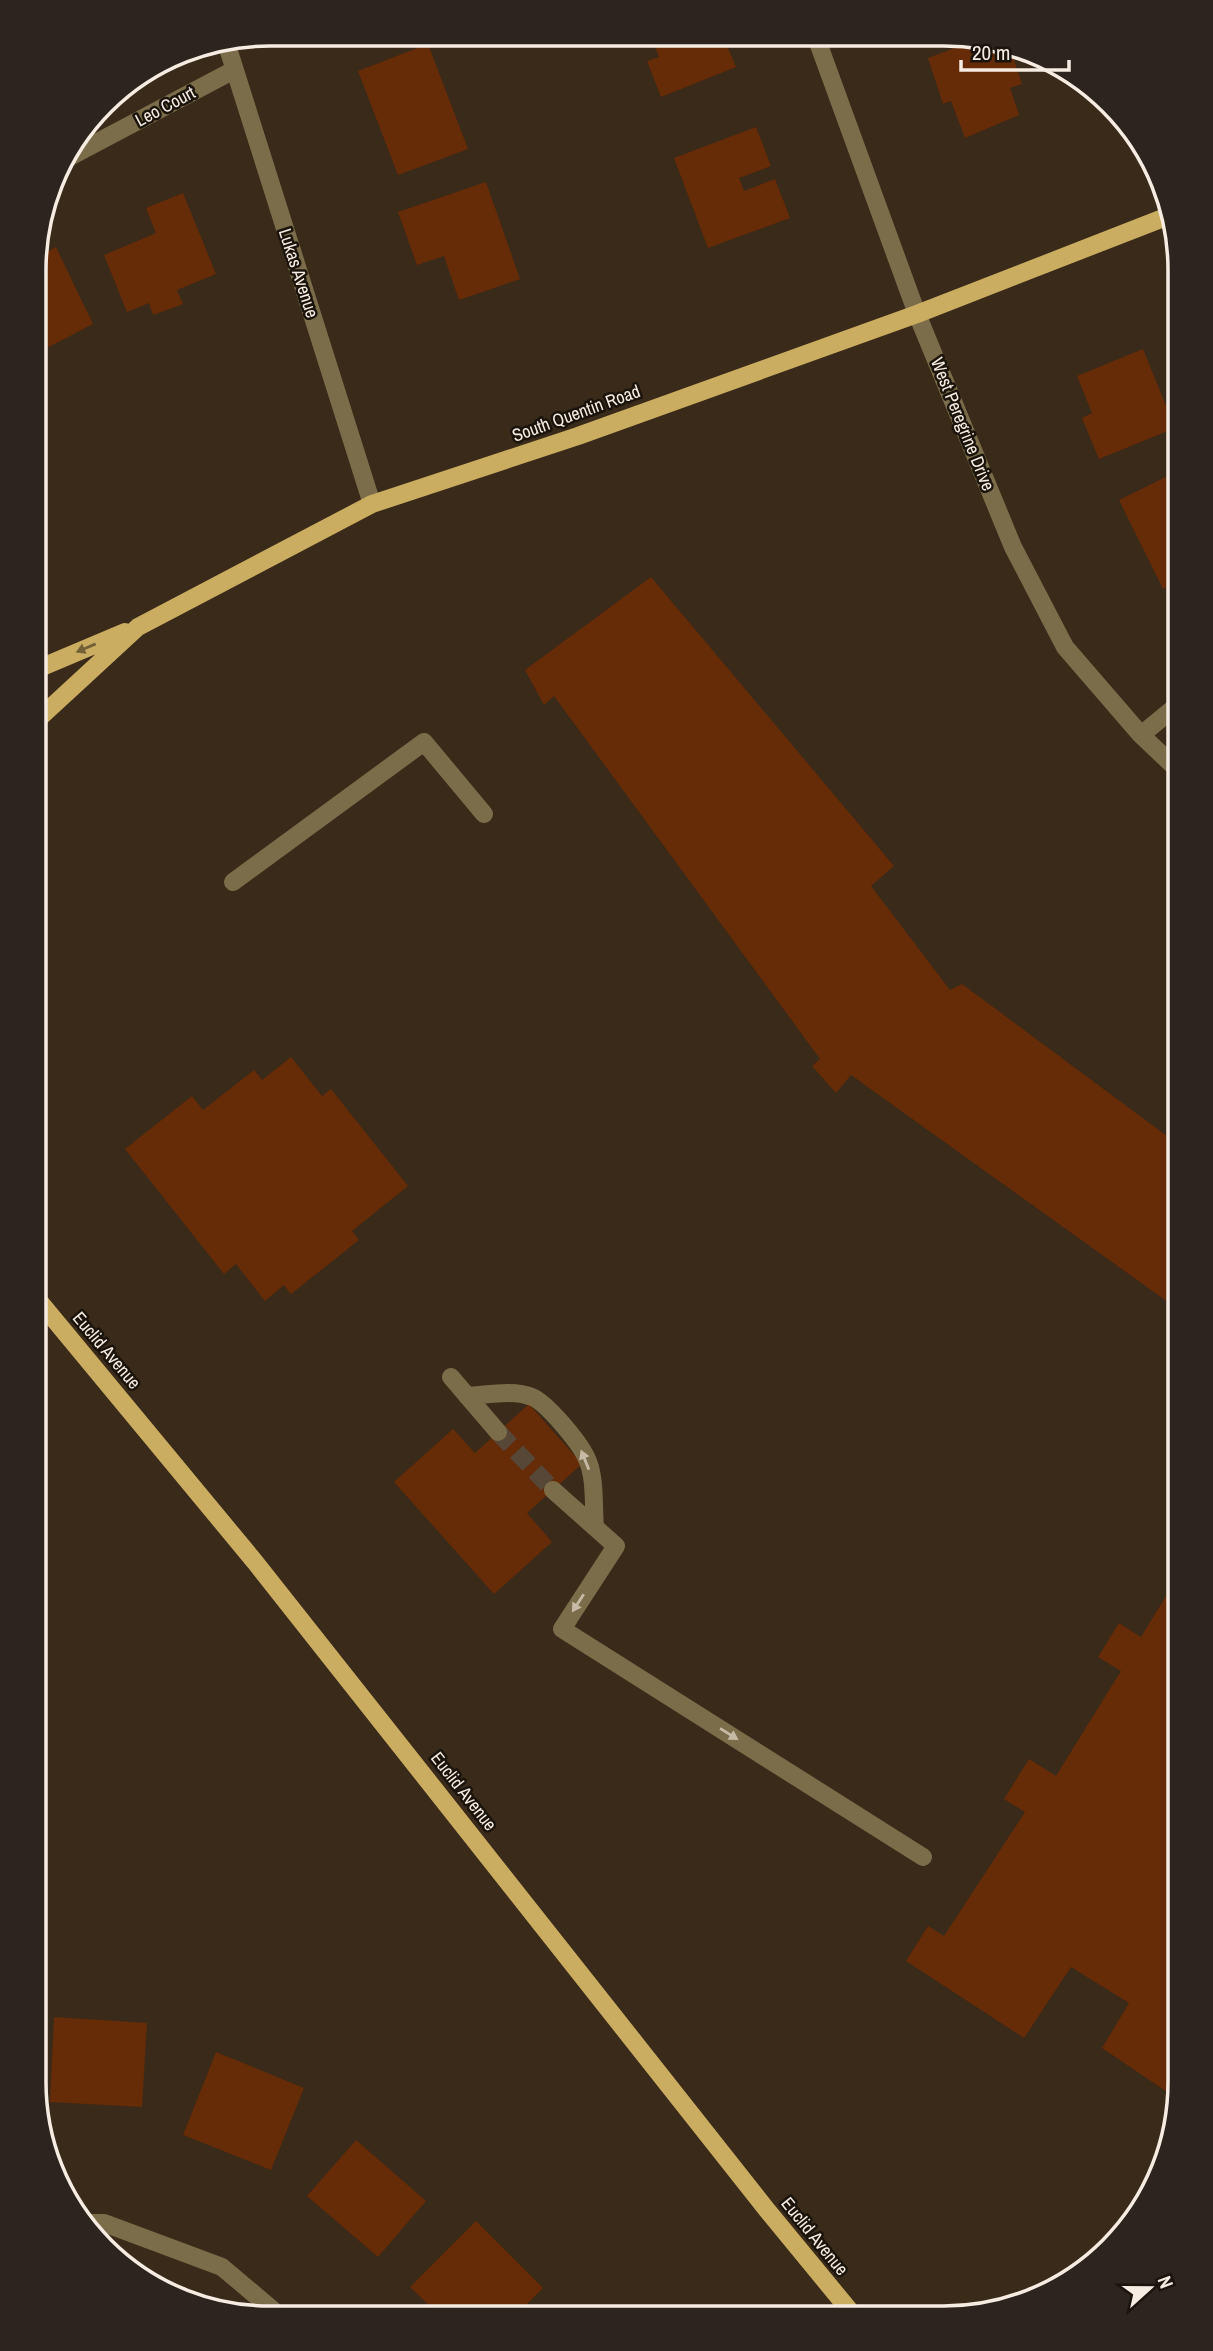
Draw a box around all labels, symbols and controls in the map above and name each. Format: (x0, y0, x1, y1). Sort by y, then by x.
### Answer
scale bar (961, 28, 1070, 72)
text: 20 m (972, 38, 1010, 67)
street label: Leo Court (131, 80, 199, 132)
street label: Lukas Avenue (273, 225, 325, 321)
street label: West Peregrine Drive (925, 354, 1001, 494)
street label: South Quentin Road (508, 378, 644, 448)
one-way arrow (76, 643, 97, 654)
street label: Euclid Avenue (67, 1306, 147, 1394)
one-way arrow (579, 1449, 590, 1470)
one-way arrow (572, 1594, 585, 1613)
one-way arrow (719, 1728, 738, 1741)
street label: Euclid Avenue (425, 1746, 503, 1836)
street label: Euclid Avenue (776, 2192, 854, 2280)
north arrow (1115, 2253, 1185, 2323)
text: N (1152, 2272, 1180, 2292)

